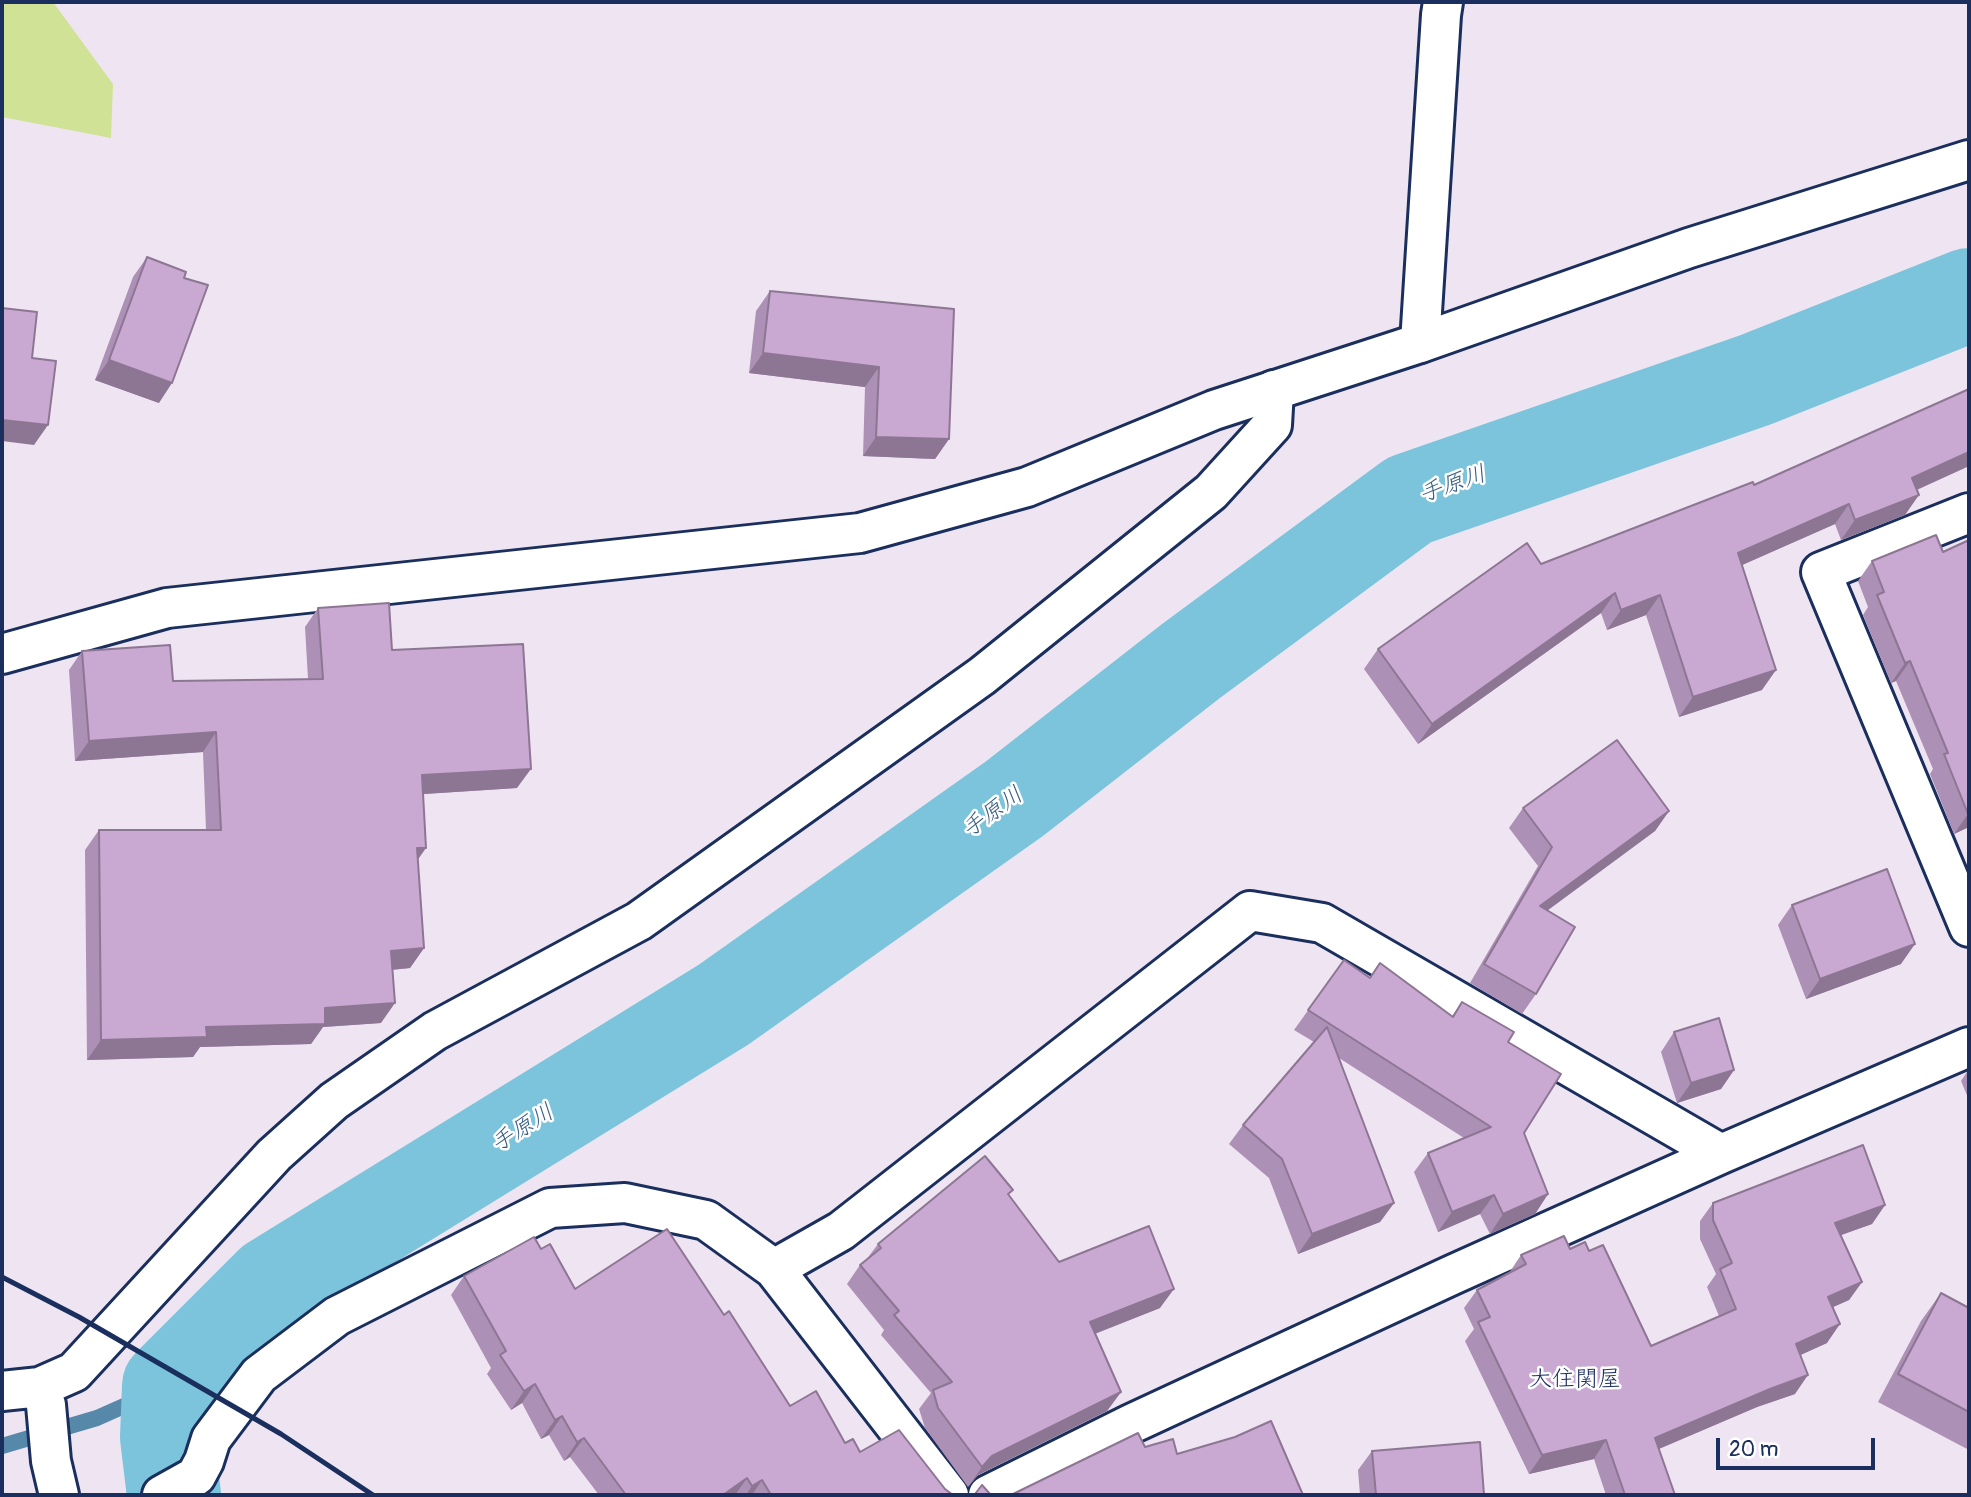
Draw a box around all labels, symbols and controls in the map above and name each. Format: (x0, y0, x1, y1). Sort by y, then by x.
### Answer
water label: 手原川 (1416, 461, 1490, 509)
water label: 手原川 (957, 782, 1029, 844)
water label: 手原川 (486, 1099, 560, 1159)
district label: 大住関屋 (1529, 1366, 1621, 1394)
scale bar (1719, 1424, 1878, 1468)
text: 20 m (1729, 1436, 1778, 1463)

